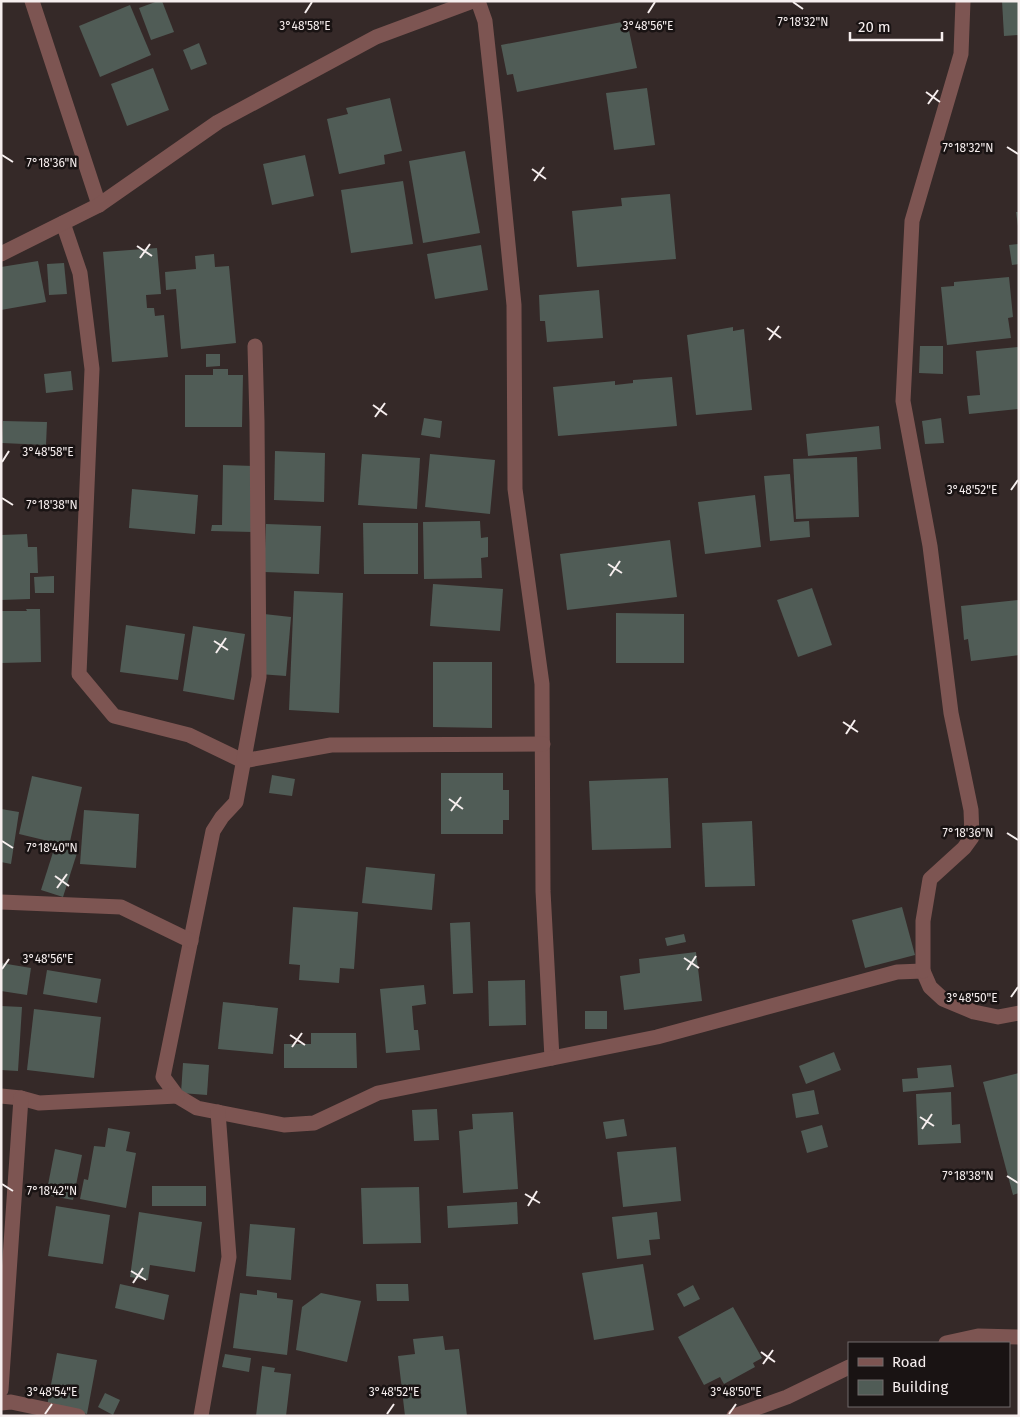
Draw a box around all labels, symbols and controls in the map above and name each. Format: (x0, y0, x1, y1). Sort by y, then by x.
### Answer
scale bar (850, 10, 942, 42)
text: 7°18'32"N (778, 15, 828, 29)
text: 20 m (858, 18, 891, 36)
text: 3°48'58"E (279, 19, 331, 33)
text: 3°48'56"E (622, 19, 674, 33)
text: 7°18'32"N (943, 141, 993, 155)
text: 7°18'36"N (26, 156, 78, 170)
text: 3°48'58"E (22, 445, 74, 459)
text: 3°48'52"E (947, 483, 997, 497)
text: 7°18'38"N (26, 498, 78, 512)
text: 7°18'36"N (942, 826, 994, 840)
text: 7°18'40"N (26, 841, 78, 855)
text: 3°48'56"E (22, 952, 74, 966)
text: 3°48'50"E (946, 991, 998, 1005)
text: 7°18'38"N (942, 1169, 994, 1183)
text: 7°18'42"N (27, 1184, 77, 1198)
legend (848, 1342, 1010, 1407)
text: Road (892, 1353, 927, 1371)
text: Building (892, 1378, 948, 1396)
text: 3°48'54"E (27, 1385, 77, 1399)
text: 3°48'52"E (369, 1385, 419, 1399)
text: 3°48'50"E (710, 1385, 762, 1399)

